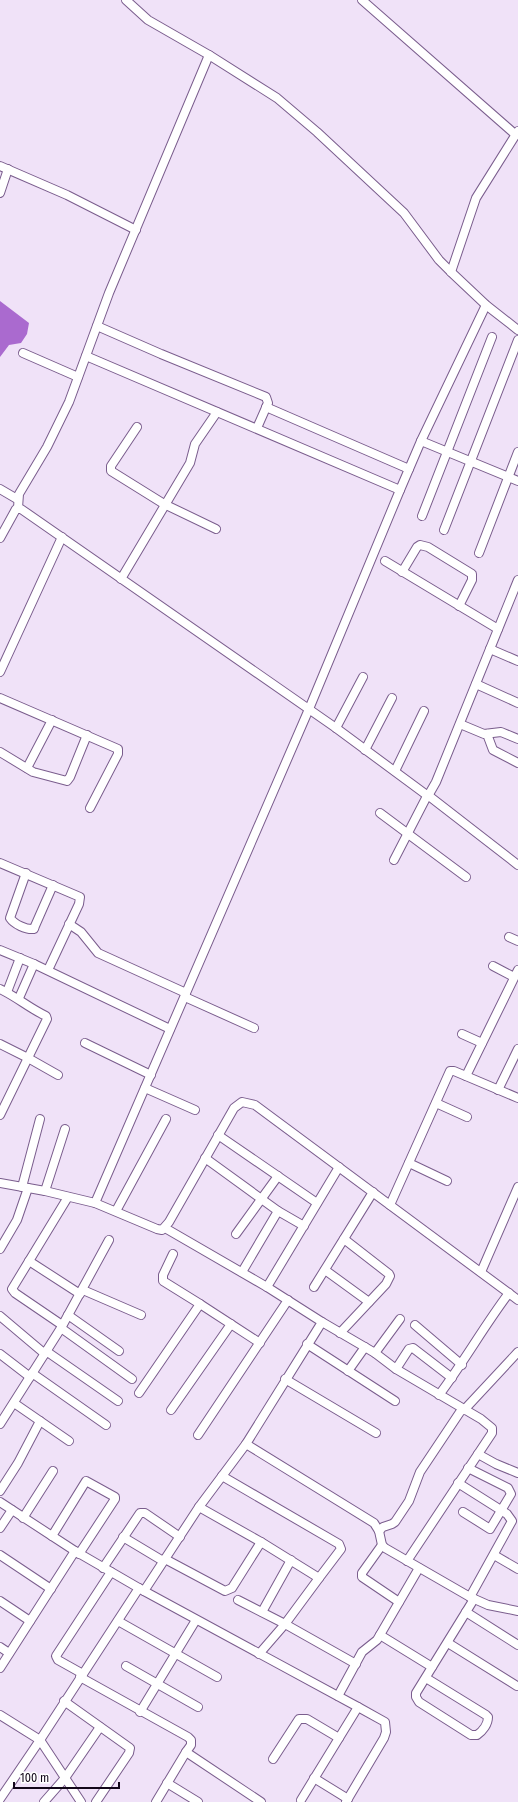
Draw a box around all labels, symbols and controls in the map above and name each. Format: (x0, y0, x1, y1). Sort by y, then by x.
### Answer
scale bar (14, 1764, 119, 1790)
text: 100 m (20, 1771, 49, 1785)

